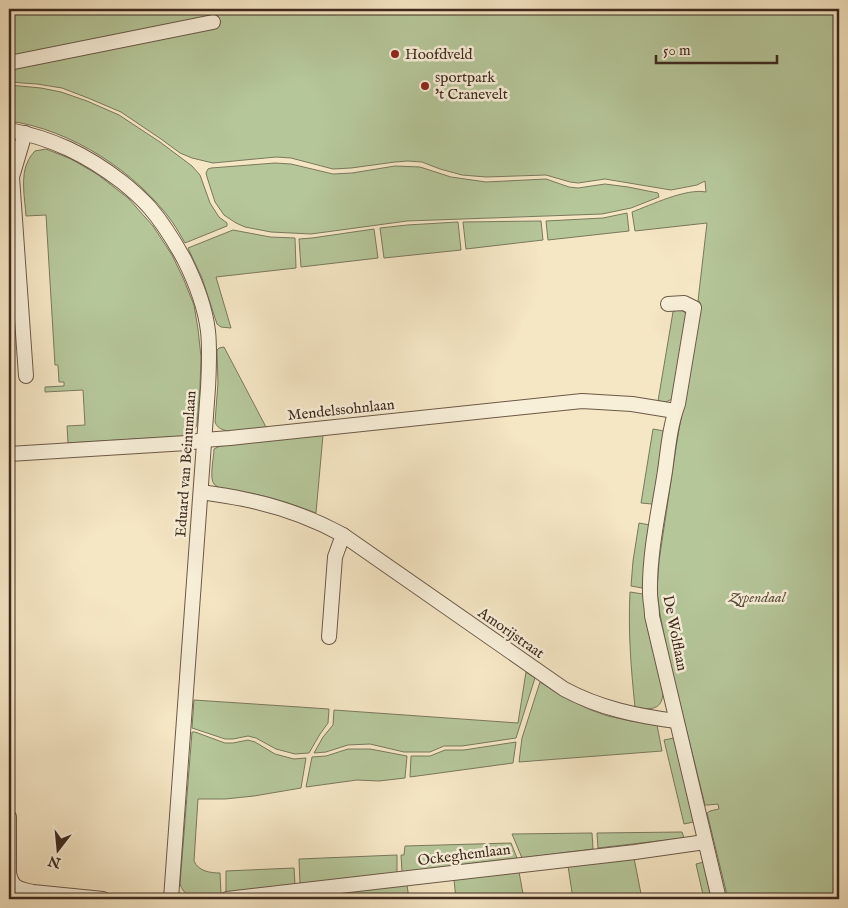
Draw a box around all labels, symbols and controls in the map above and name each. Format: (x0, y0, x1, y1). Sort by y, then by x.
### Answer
scale bar (656, 32, 777, 64)
text: 50 m (663, 41, 691, 60)
place label: Hoofdveld (405, 45, 474, 64)
marker: Hoofdveld (389, 48, 401, 60)
place label: sportpark 't Cranevelt (435, 68, 508, 104)
marker: sportpark 't Cranevelt (419, 80, 431, 92)
street label: Eduard van Beinumlaan (171, 390, 201, 538)
street label: Mendelssohnlaan (287, 395, 395, 425)
park label: Zypendaal (727, 588, 787, 608)
street label: De Wolflaan (658, 593, 692, 673)
street label: Amorijstraat (473, 603, 548, 663)
north arrow (32, 826, 82, 876)
street label: Ockeghemlaan (417, 840, 511, 870)
text: N (46, 851, 64, 872)

